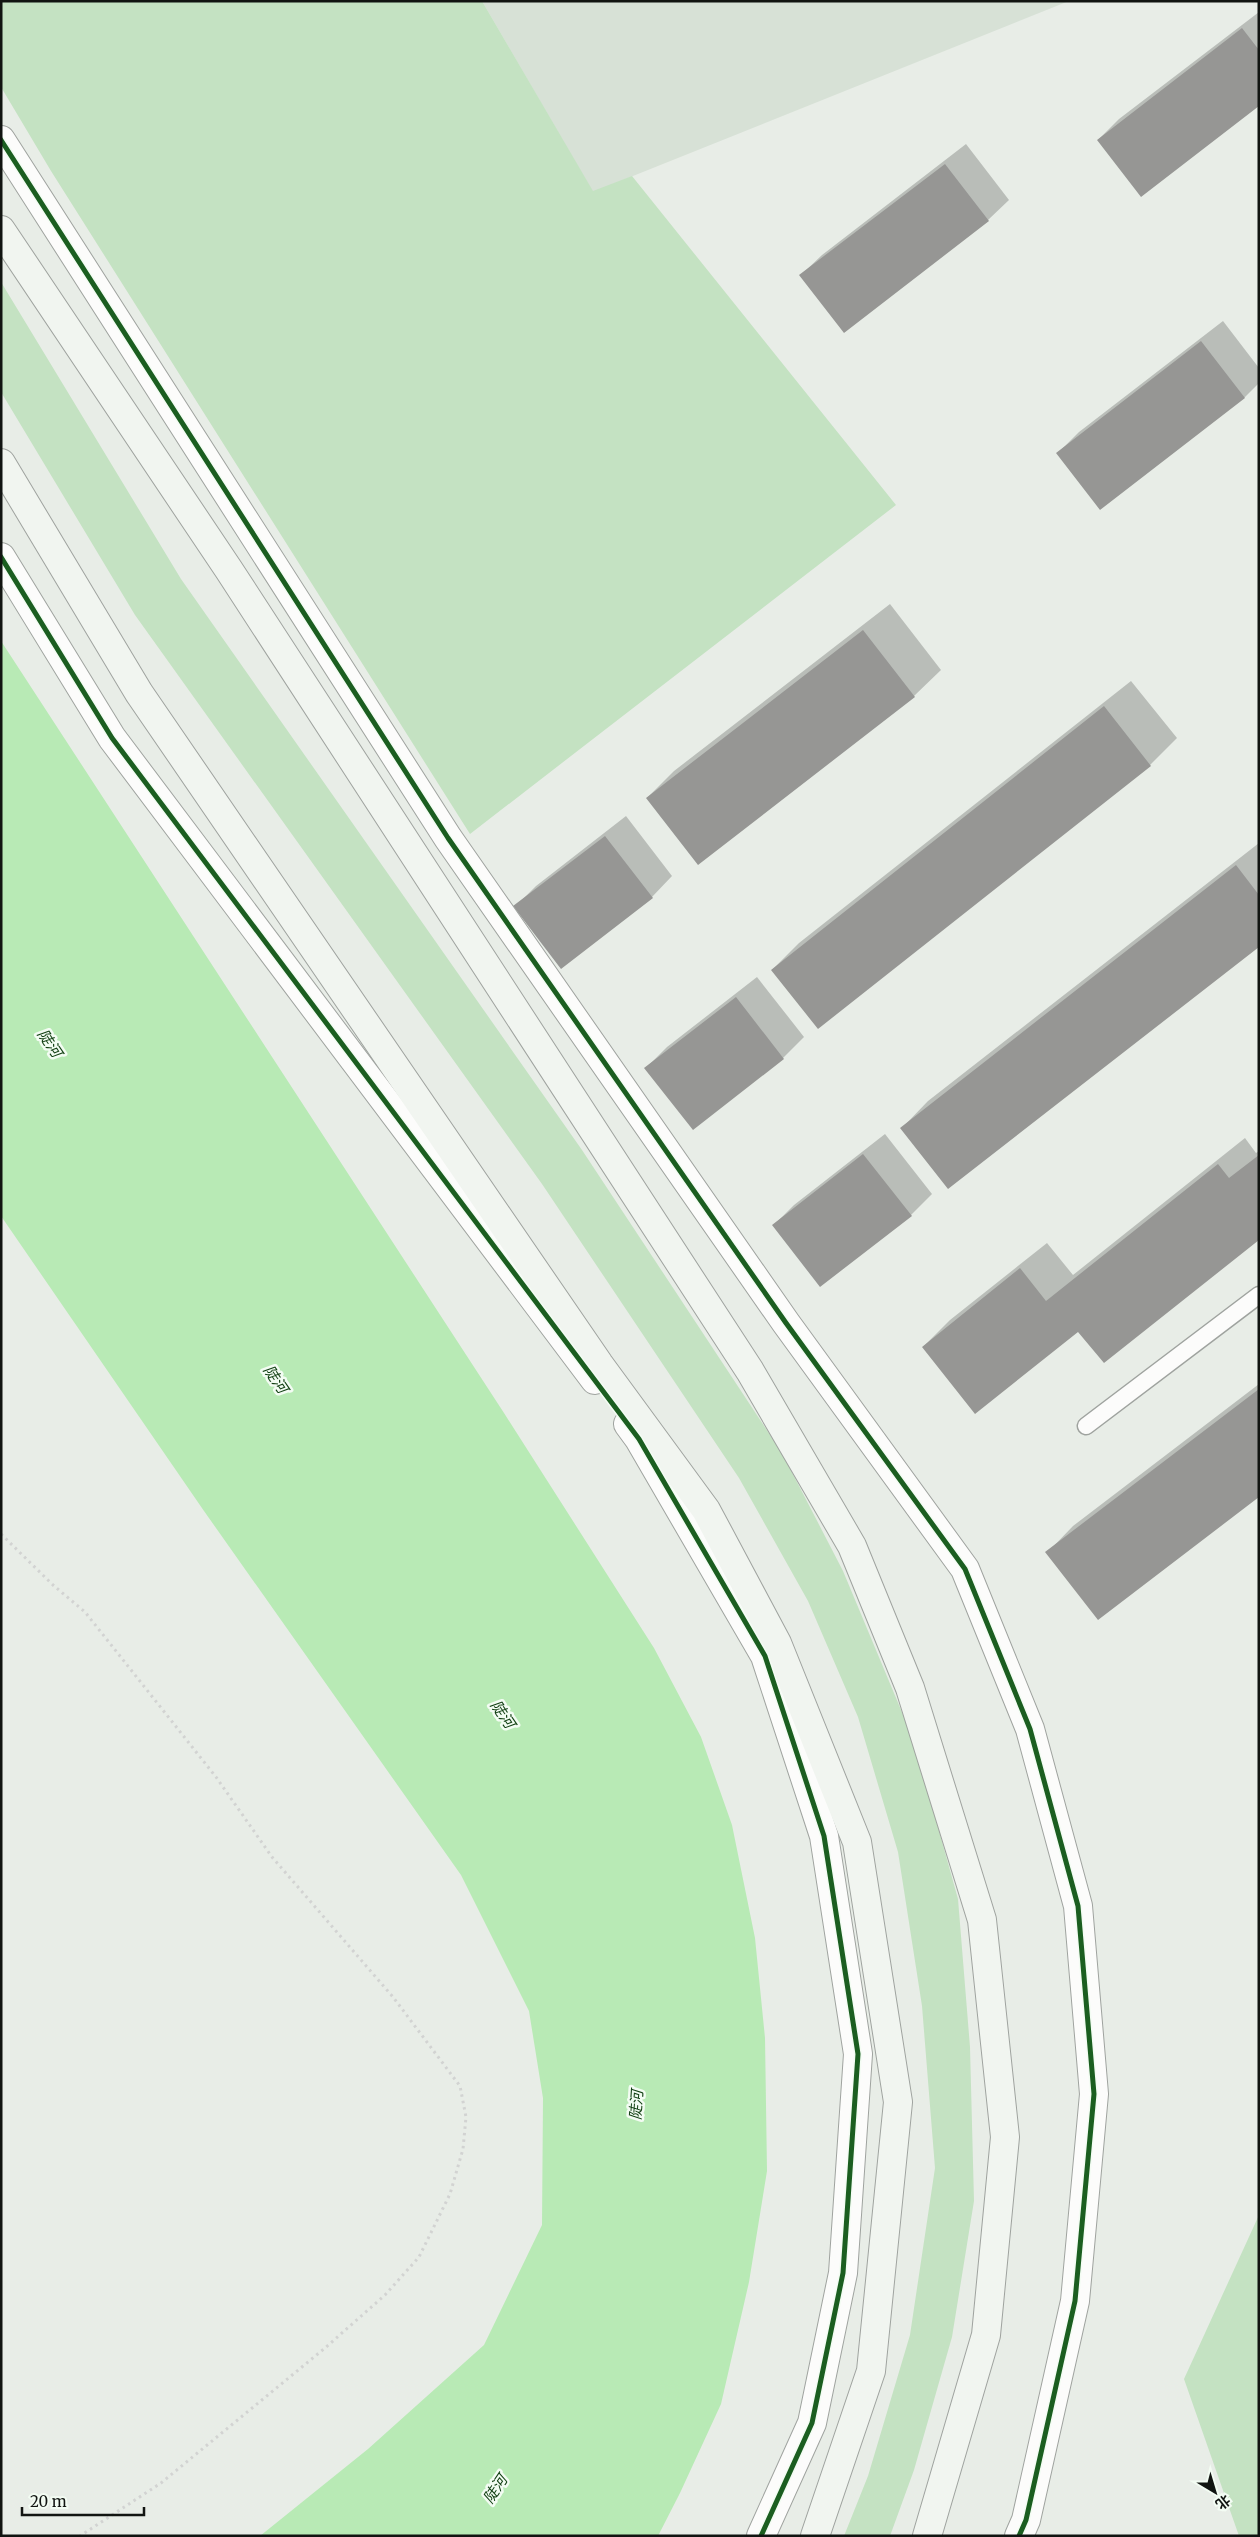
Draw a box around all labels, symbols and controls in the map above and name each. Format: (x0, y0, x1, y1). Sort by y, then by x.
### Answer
water label: 陡河 (34, 1025, 68, 1063)
water label: 陡河 (260, 1361, 294, 1399)
water label: 陡河 (487, 1696, 521, 1734)
water label: 陡河 (625, 2086, 647, 2121)
north arrow (1190, 2467, 1240, 2517)
water label: 陡河 (479, 2469, 513, 2507)
scale bar (22, 2484, 145, 2516)
text: 北 (1212, 2491, 1234, 2514)
text: 20 m (30, 2492, 67, 2511)

